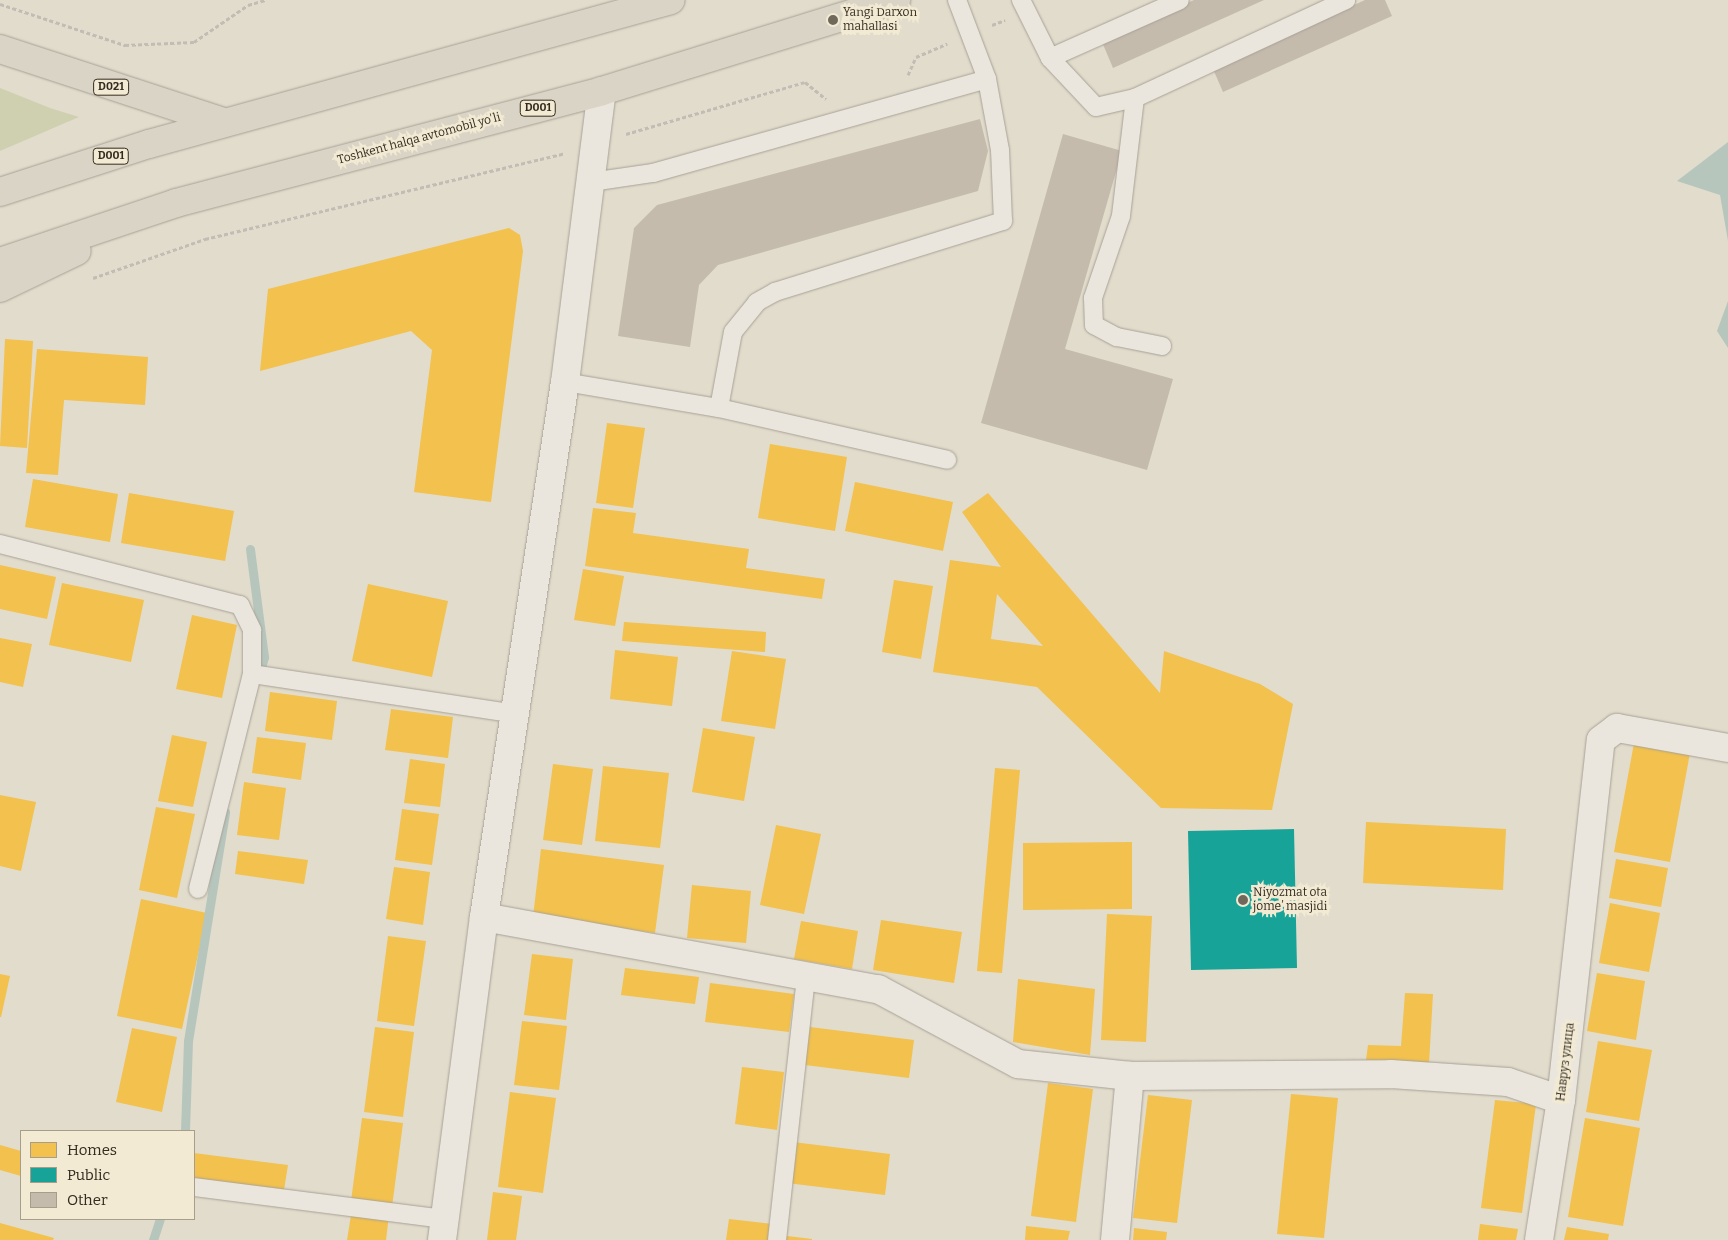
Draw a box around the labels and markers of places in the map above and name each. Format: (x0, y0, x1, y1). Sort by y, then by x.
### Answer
place label: Yangi Darxon mahallasi (843, 6, 917, 34)
marker: Yangi Darxon mahallasi (827, 14, 839, 26)
place label: Niyozmat ota jome’ masjidi (1253, 886, 1327, 914)
marker: Niyozmat ota jome’ masjidi (1237, 894, 1249, 906)

